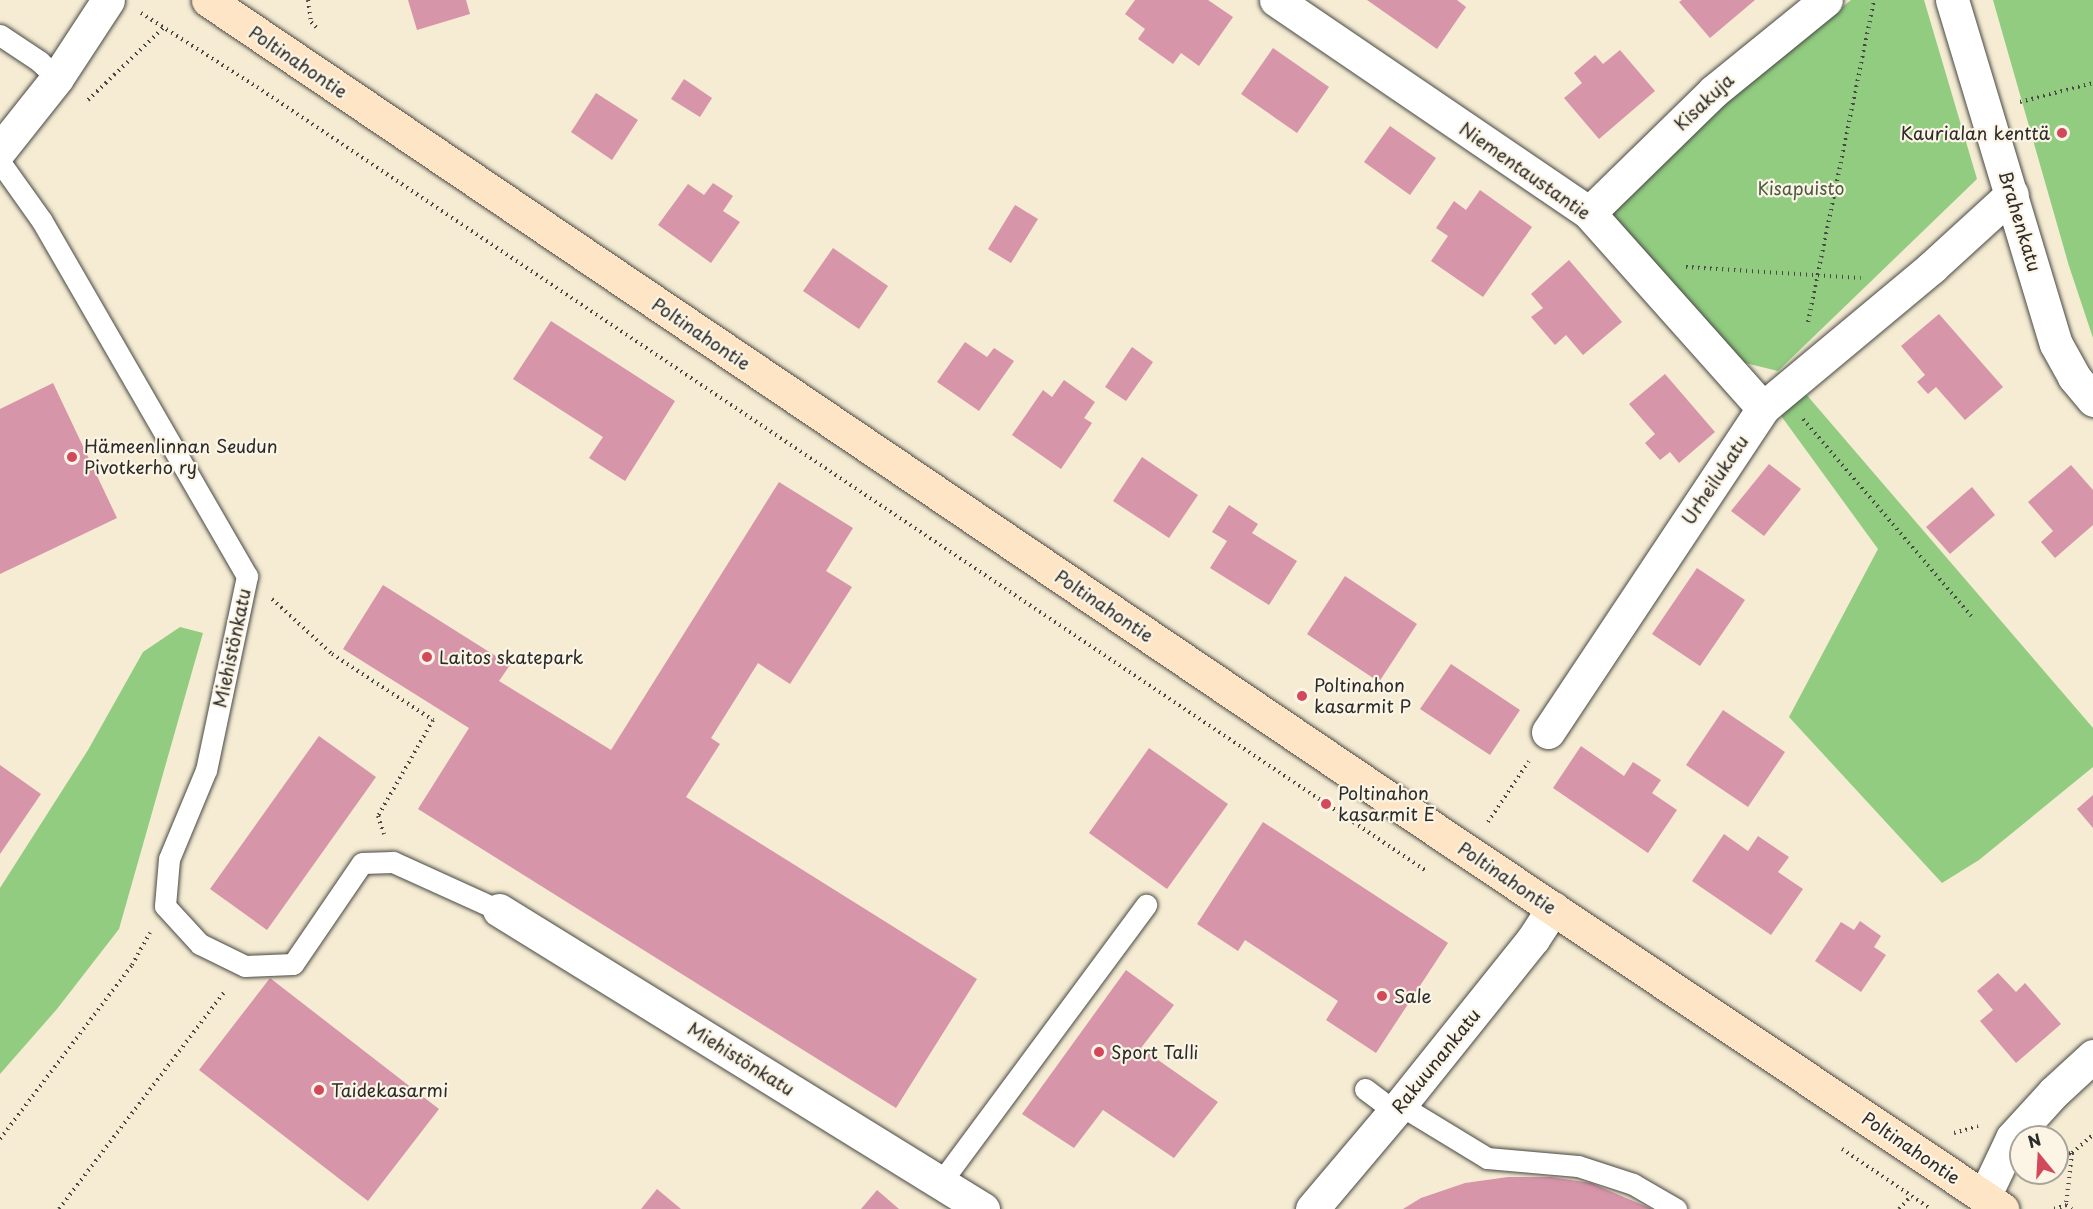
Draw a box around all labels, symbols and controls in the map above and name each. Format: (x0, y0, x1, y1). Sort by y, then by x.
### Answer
street label: Poltinahontie (245, 21, 351, 103)
street label: Kisakuja (1670, 69, 1738, 135)
street label: Niementaustantie (1455, 118, 1595, 224)
place label: Kaurialan kenttä (1900, 122, 2050, 144)
marker: Kaurialan kenttä (2055, 126, 2069, 140)
street label: Brahenkatu (1994, 168, 2046, 274)
park label: Kisapuisto (1757, 177, 1845, 199)
street label: Poltinahontie (648, 293, 754, 375)
street label: Urheilukatu (1677, 431, 1753, 529)
place label: Hämeenlinnan Seudun Pivotkerho ry (84, 436, 277, 478)
marker: Hämeenlinnan Seudun Pivotkerho ry (65, 450, 79, 464)
street label: Poltinahontie (1051, 565, 1157, 647)
street label: Miehistönkatu (209, 586, 255, 710)
place label: Laitos skatepark (439, 646, 584, 668)
marker: Laitos skatepark (420, 650, 434, 664)
place label: Poltinahon kasarmit P (1314, 675, 1411, 718)
marker: Poltinahon kasarmit P (1295, 689, 1309, 703)
place label: Poltinahon kasarmit E (1338, 783, 1435, 826)
marker: Poltinahon kasarmit E (1319, 797, 1333, 811)
street label: Poltinahontie (1454, 837, 1560, 919)
place label: Sale (1394, 985, 1432, 1007)
marker: Sale (1375, 989, 1389, 1003)
street label: Rakuunankatu (1387, 1004, 1485, 1118)
street label: Miehistönkatu (684, 1018, 798, 1100)
place label: Sport Talli (1111, 1041, 1200, 1063)
marker: Sport Talli (1092, 1045, 1106, 1059)
place label: Taidekasarmi (331, 1079, 448, 1101)
marker: Taidekasarmi (312, 1083, 326, 1097)
street label: Poltinahontie (1858, 1107, 1964, 1189)
north arrow (2009, 1125, 2069, 1185)
text: N (2024, 1126, 2044, 1153)

